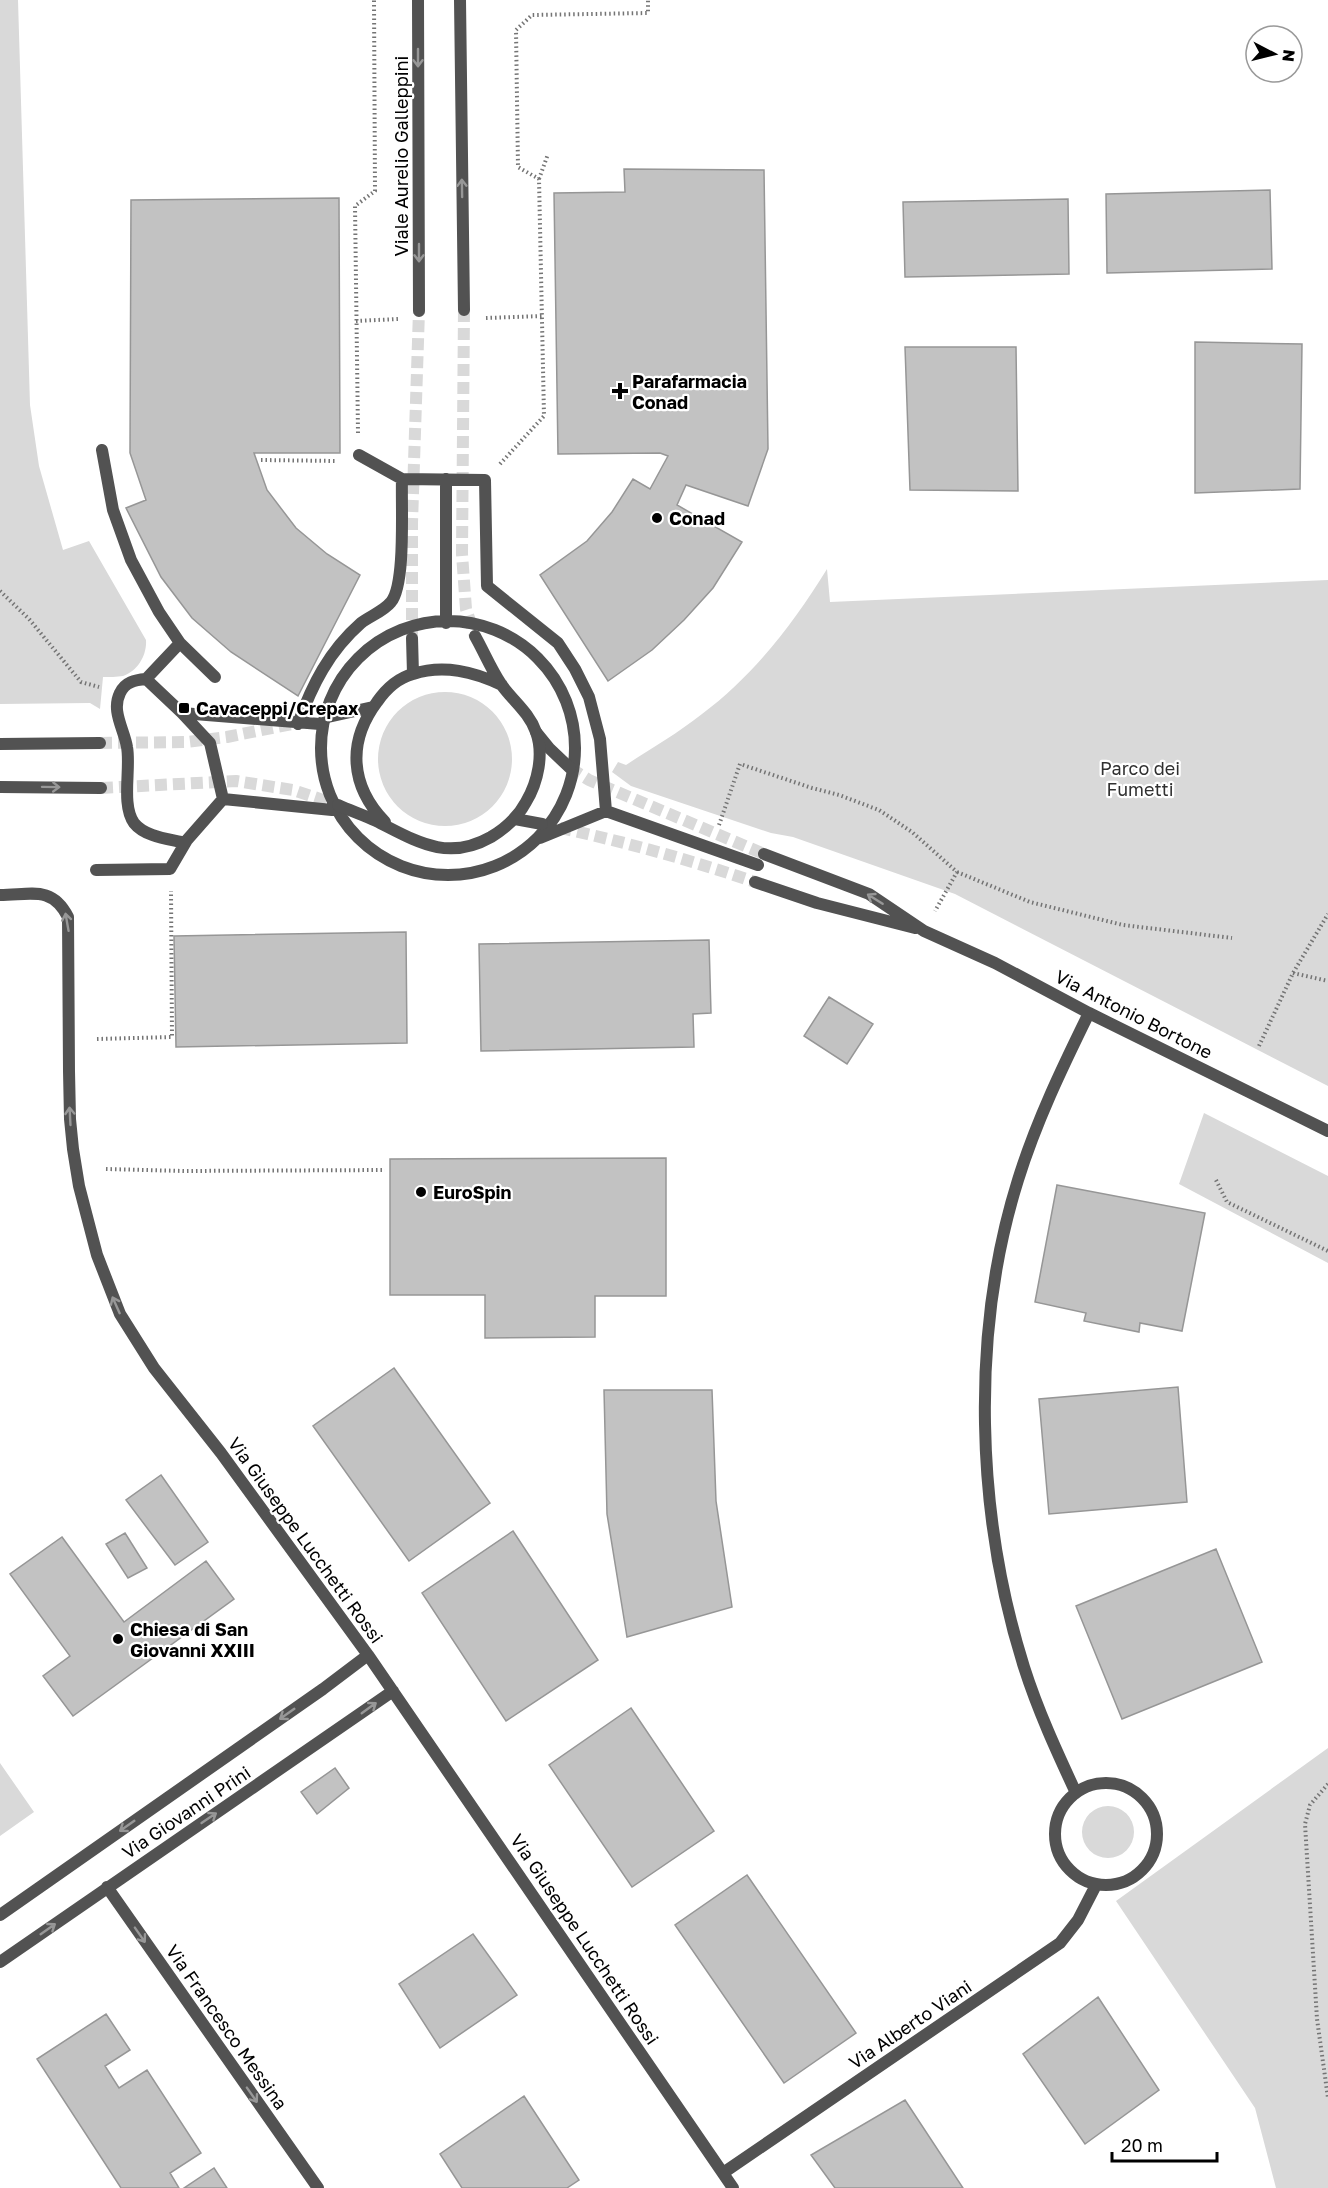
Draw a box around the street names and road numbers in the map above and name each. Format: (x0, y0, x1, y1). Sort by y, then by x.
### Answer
street label: Viale Aurelio Galleppini (390, 56, 412, 256)
street label: Via Antonio Bortone (1052, 965, 1216, 1063)
street label: Via Giuseppe Lucchetti Rossi (224, 1433, 388, 1647)
street label: Via Giovanni Prini (118, 1761, 254, 1863)
street label: Via Giuseppe Lucchetti Rossi (506, 1830, 664, 2048)
street label: Via Francesco Messina (162, 1940, 292, 2114)
street label: Via Alberto Viani (844, 1975, 976, 2073)

